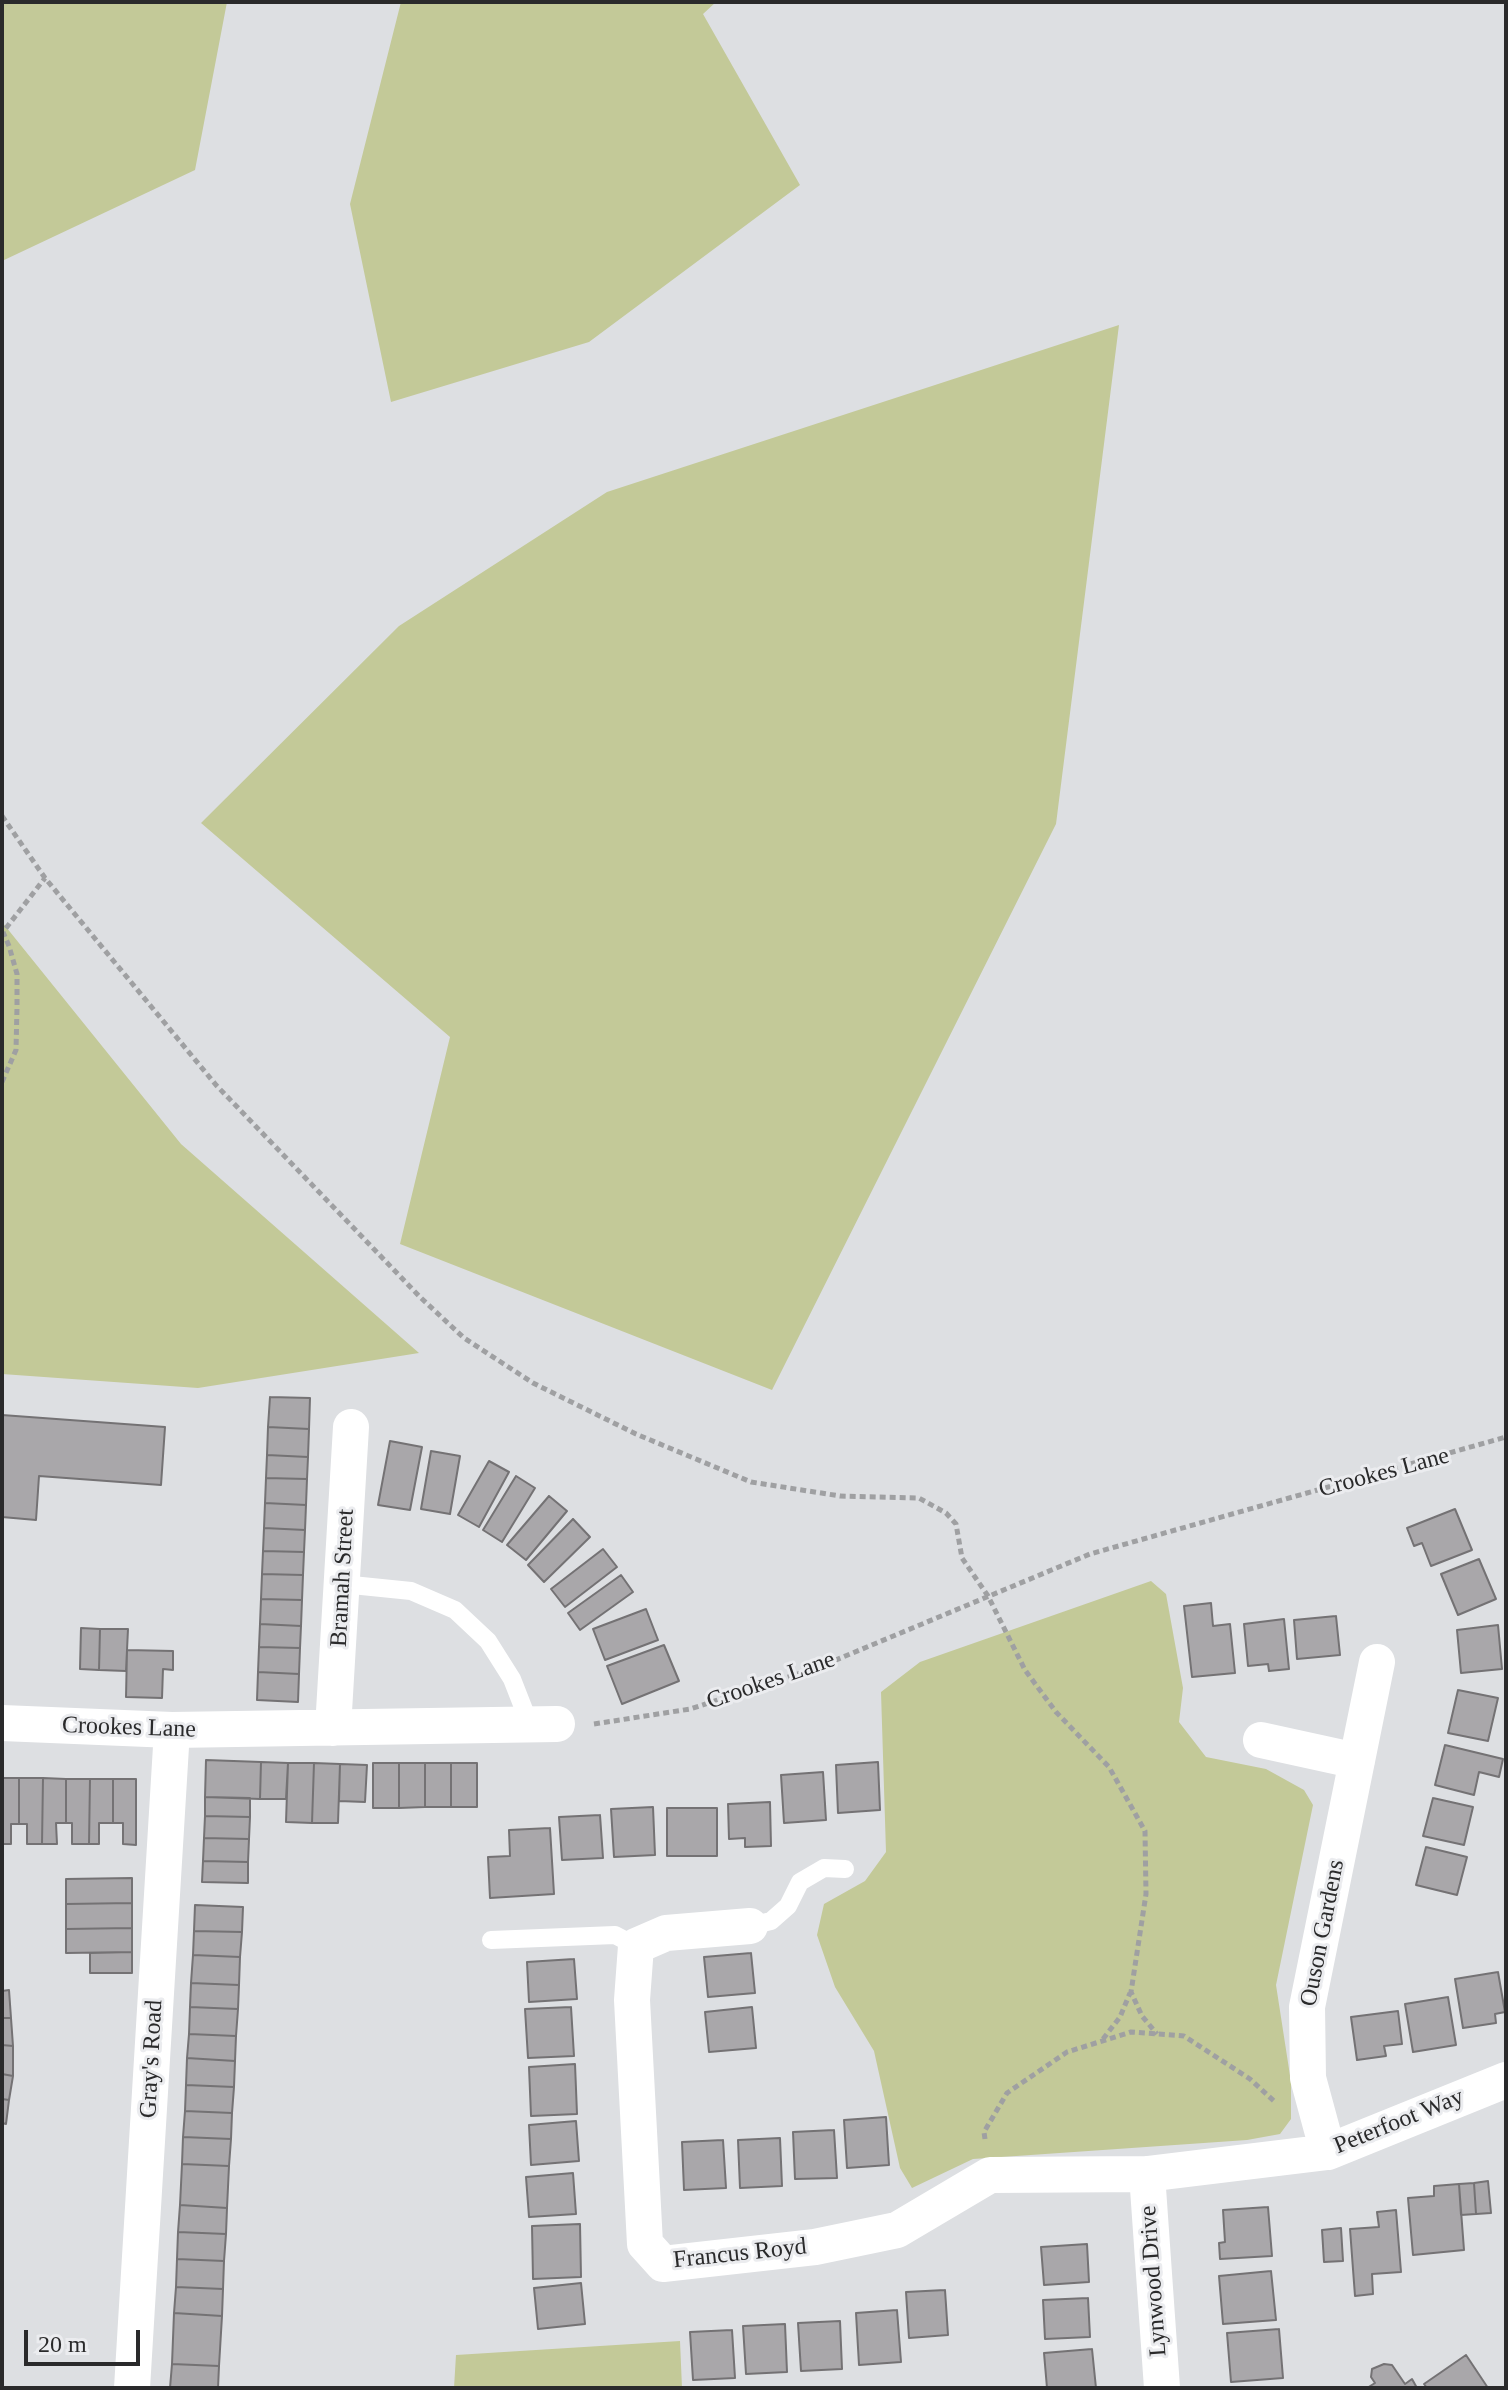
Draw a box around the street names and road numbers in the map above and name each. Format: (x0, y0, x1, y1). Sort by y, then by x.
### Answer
street label: Crookes Lane (1316, 1442, 1452, 1504)
street label: Bramah Street (325, 1508, 361, 1648)
street label: Crookes Lane (703, 1646, 839, 1716)
street label: Crookes Lane (62, 1711, 196, 1745)
street label: Ouson Gardens (1295, 1857, 1351, 2009)
street label: Gray's Road (135, 1999, 169, 2119)
street label: Peterfoot Way (1330, 2083, 1468, 2161)
street label: Lynwood Drive (1134, 2205, 1174, 2357)
street label: Francus Royd (672, 2233, 808, 2275)

